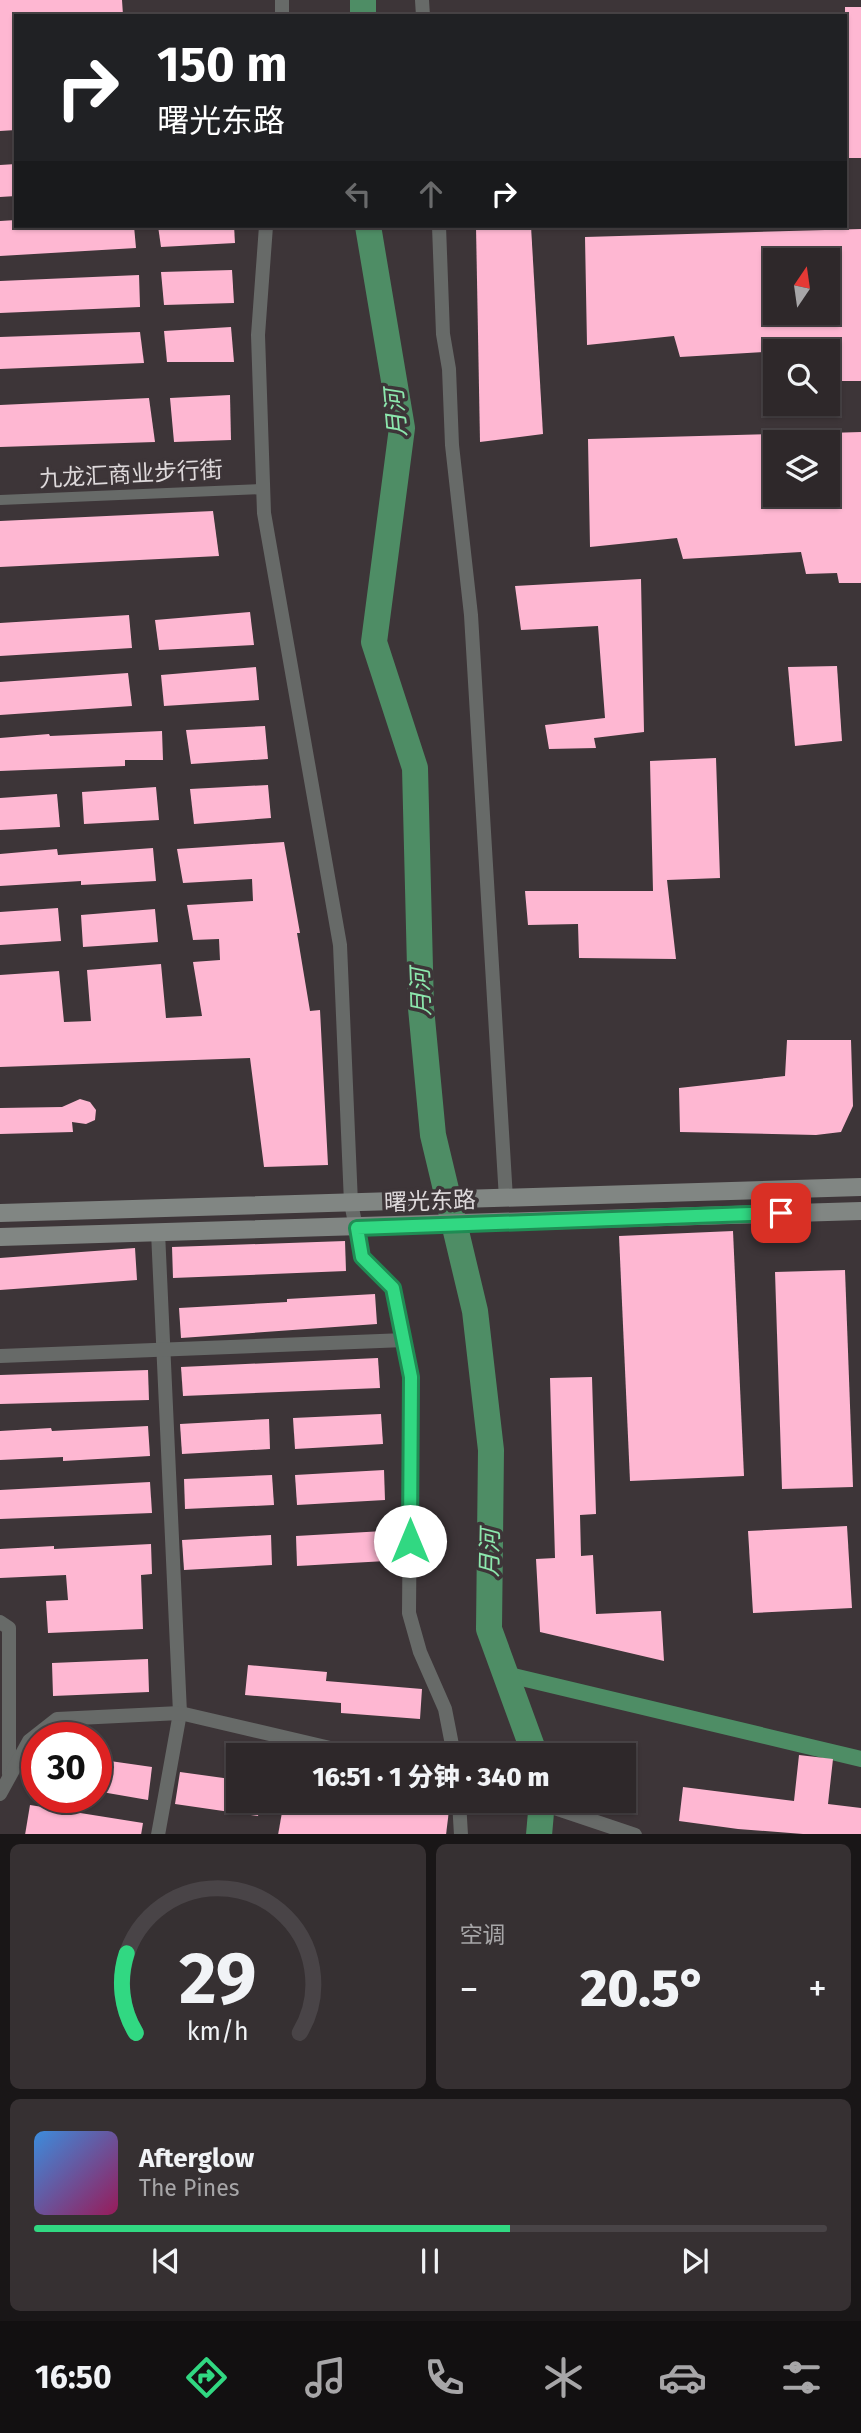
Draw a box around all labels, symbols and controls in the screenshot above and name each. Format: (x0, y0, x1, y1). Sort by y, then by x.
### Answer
text: 150 m (157, 35, 288, 94)
icon: right (42, 42, 133, 133)
text: 曙光东路 (157, 102, 285, 140)
icon: left (339, 175, 377, 213)
icon: ahead (412, 175, 450, 213)
icon: right (485, 175, 523, 213)
north arrow (763, 248, 840, 326)
map controls (763, 248, 840, 507)
button: search (763, 339, 840, 416)
water label: 月河 (380, 384, 412, 438)
button: layers (763, 430, 840, 507)
street label: 九龙汇商业步行街 (38, 455, 224, 493)
water label: 月河 (406, 964, 436, 1016)
pin (751, 1183, 811, 1243)
street label: 曙光东路 (384, 1185, 476, 1217)
icon: arrive (762, 1194, 800, 1232)
position arrow (373, 1504, 447, 1578)
water label: 月河 (476, 1525, 504, 1577)
speed limit sign: 30 (21, 1722, 112, 1813)
text: 16:51 · 1 分钟 · 340 m (313, 1762, 549, 1793)
text: 空调 (460, 1921, 506, 1949)
text: 29 (179, 1935, 257, 2022)
text: 20.5° (580, 1957, 706, 2020)
text: − (460, 1966, 479, 2012)
text: + (808, 1966, 827, 2012)
text: km/h (187, 2016, 249, 2046)
text: Afterglow (139, 2143, 254, 2174)
text: The Pines (139, 2174, 240, 2202)
icon: previous (147, 2242, 185, 2280)
icon: pause (411, 2242, 449, 2280)
icon: next (676, 2242, 714, 2280)
icon: directions (182, 2353, 231, 2402)
icon: music (301, 2353, 350, 2402)
icon: phone (420, 2353, 469, 2402)
icon: climate (539, 2353, 588, 2402)
icon: car (658, 2353, 707, 2402)
icon: filters (777, 2353, 826, 2402)
text: 16:50 (35, 2358, 112, 2396)

